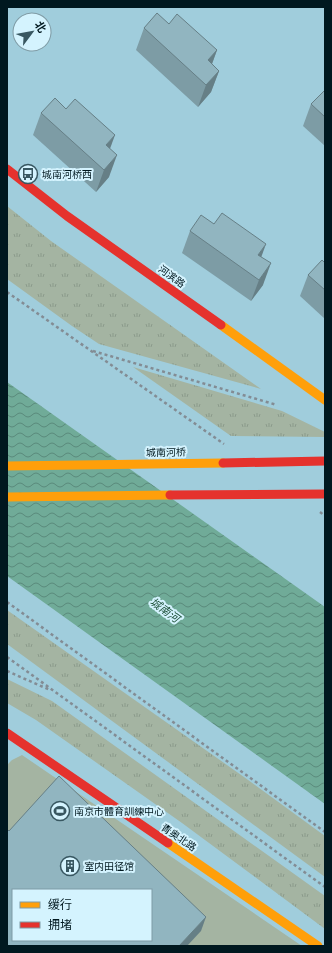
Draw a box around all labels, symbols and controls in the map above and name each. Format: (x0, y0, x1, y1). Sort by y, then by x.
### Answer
north arrow (12, 12, 52, 52)
text: 北 (32, 18, 50, 35)
bus stop icon: 城南河桥西 (17, 163, 39, 185)
place label: 城南河桥西 (42, 167, 92, 181)
street label: 河滨路 (156, 262, 188, 290)
street label: 城南河桥 (146, 445, 186, 459)
water label: 城南河 (148, 594, 185, 627)
sports icon: 南京市體育訓練中心 (49, 800, 71, 822)
place label: 南京市體育訓練中心 (74, 804, 164, 818)
street label: 青奥北路 (159, 820, 199, 854)
building icon: 室内田径馆 (59, 855, 81, 877)
place label: 室内田径馆 (84, 859, 134, 873)
legend (12, 889, 152, 941)
text: 缓行 (48, 896, 72, 913)
text: 拥堵 (48, 916, 72, 933)

